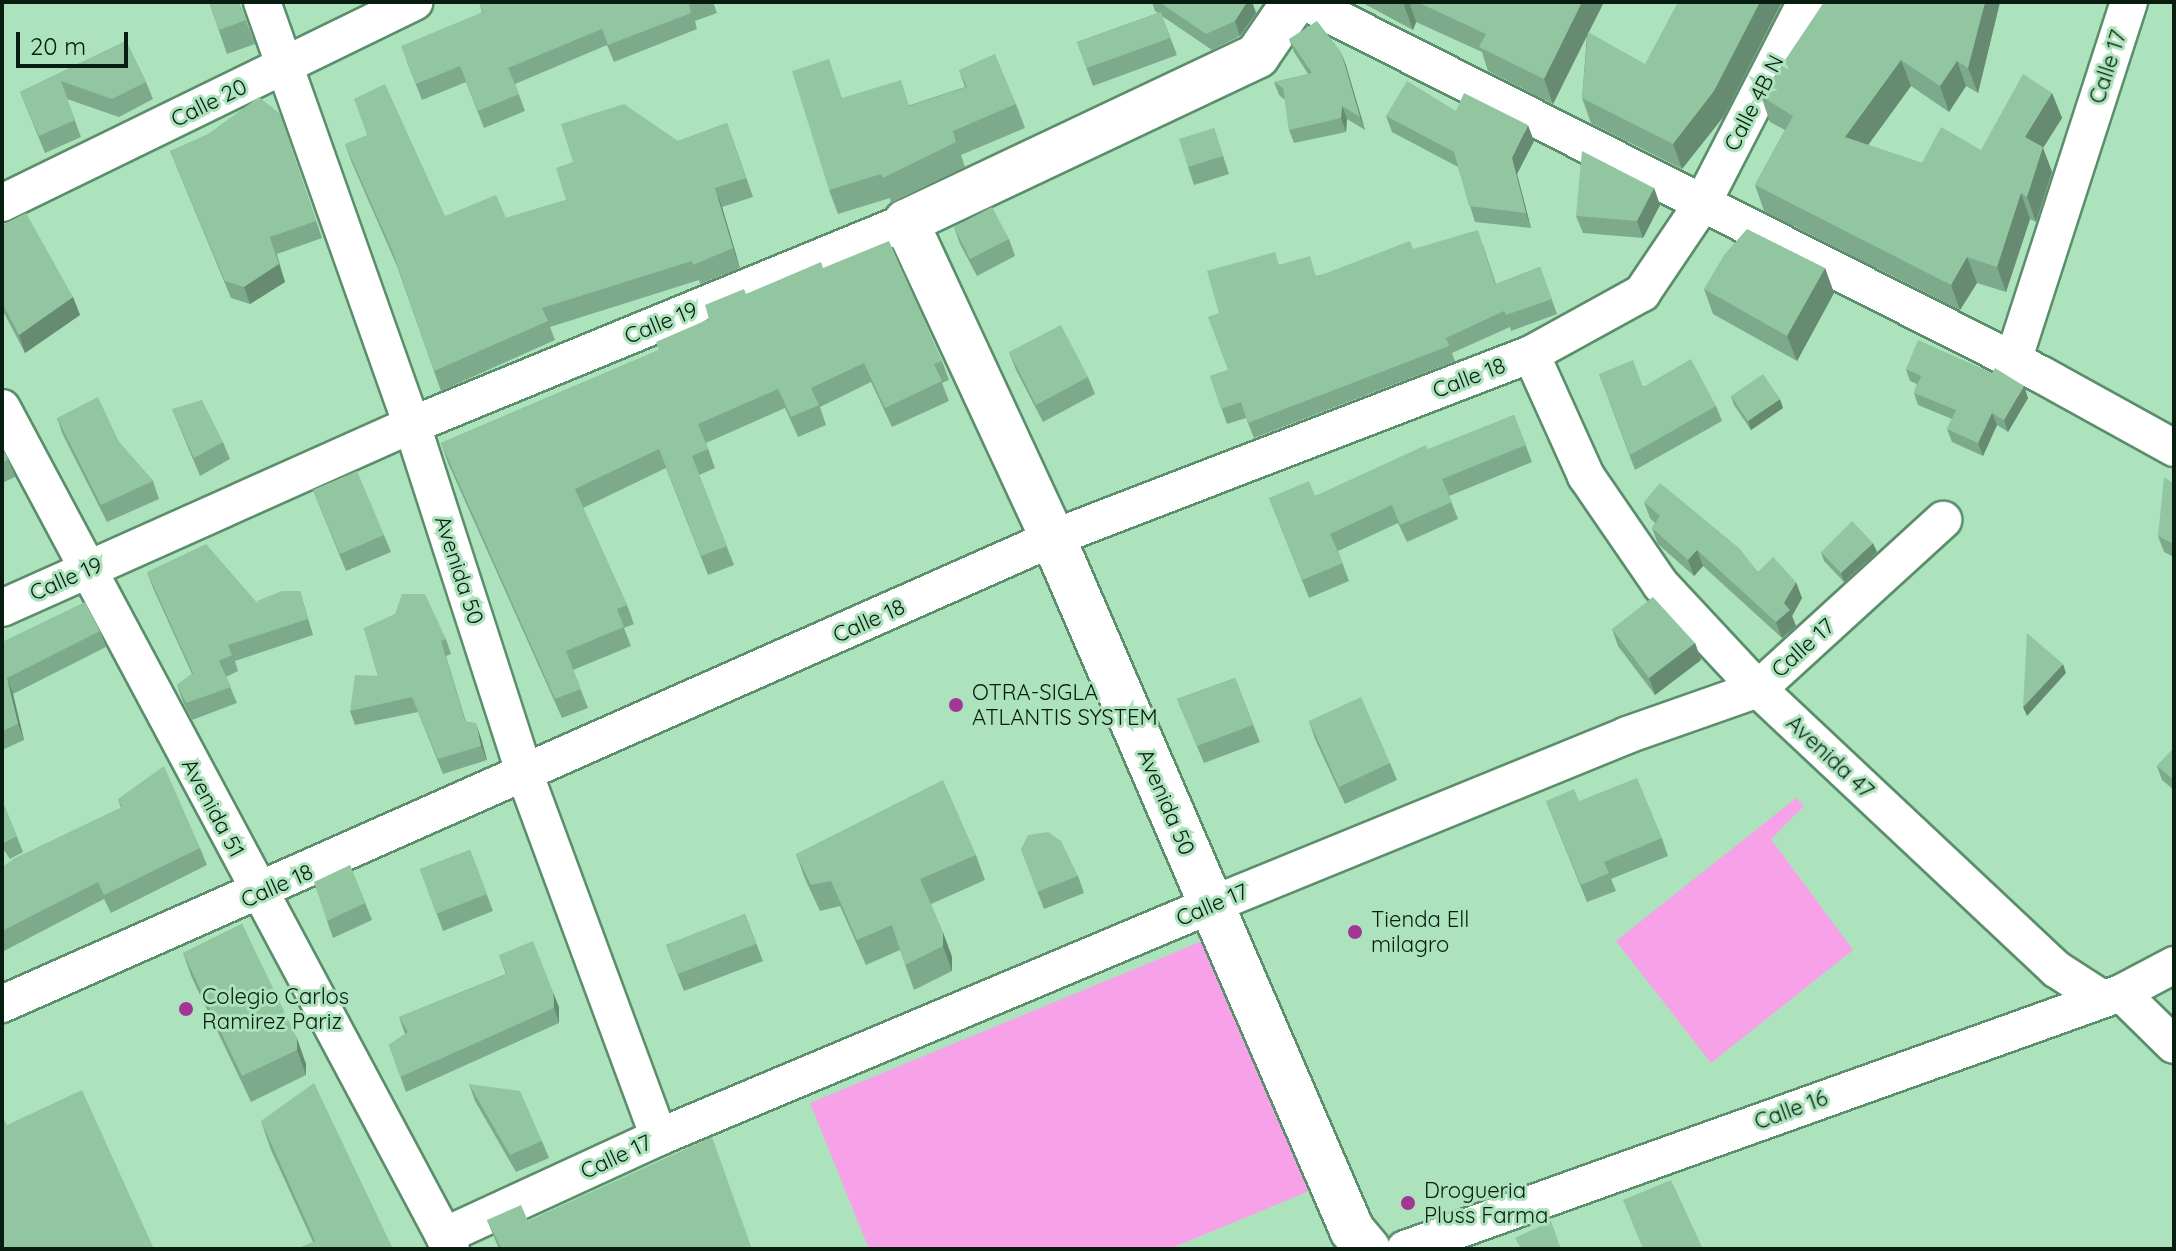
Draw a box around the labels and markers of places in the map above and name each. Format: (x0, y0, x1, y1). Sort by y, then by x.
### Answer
place label: OTRA-SIGLA ATLANTIS SYSTEM (972, 679, 1158, 730)
marker: OTRA-SIGLA ATLANTIS SYSTEM (947, 696, 965, 714)
place label: Tienda Ell milagro (1371, 906, 1469, 958)
marker: Tienda Ell milagro (1346, 923, 1364, 941)
place label: Colegio Carlos Ramirez Pariz (202, 983, 349, 1034)
marker: Colegio Carlos Ramirez Pariz (177, 1000, 195, 1018)
place label: Drogueria Pluss Farma (1424, 1177, 1548, 1228)
marker: Drogueria Pluss Farma (1399, 1194, 1417, 1212)

